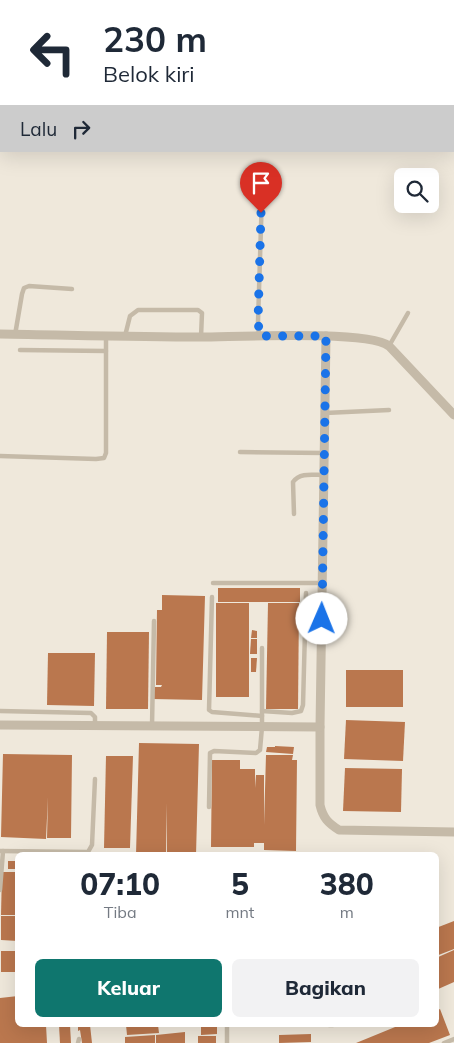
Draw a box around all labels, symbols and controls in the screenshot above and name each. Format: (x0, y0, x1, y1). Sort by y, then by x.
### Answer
text: 230 m (103, 17, 207, 61)
icon: left (20, 20, 85, 85)
text: Belok kiri (103, 60, 195, 88)
icon: right (67, 115, 95, 143)
text: Lalu (20, 117, 57, 141)
pin (240, 162, 282, 213)
map controls (394, 168, 439, 213)
button: search (394, 168, 439, 213)
icon: arrive (247, 169, 275, 197)
position arrow (295, 592, 347, 644)
text: 07:10 (80, 865, 160, 903)
text: 5 (231, 865, 249, 903)
text: 380 (320, 865, 374, 903)
text: Tiba (104, 902, 137, 922)
text: mnt (225, 902, 254, 922)
text: m (340, 902, 354, 922)
button: Keluar (35, 959, 222, 1017)
button: Bagikan (232, 959, 419, 1017)

